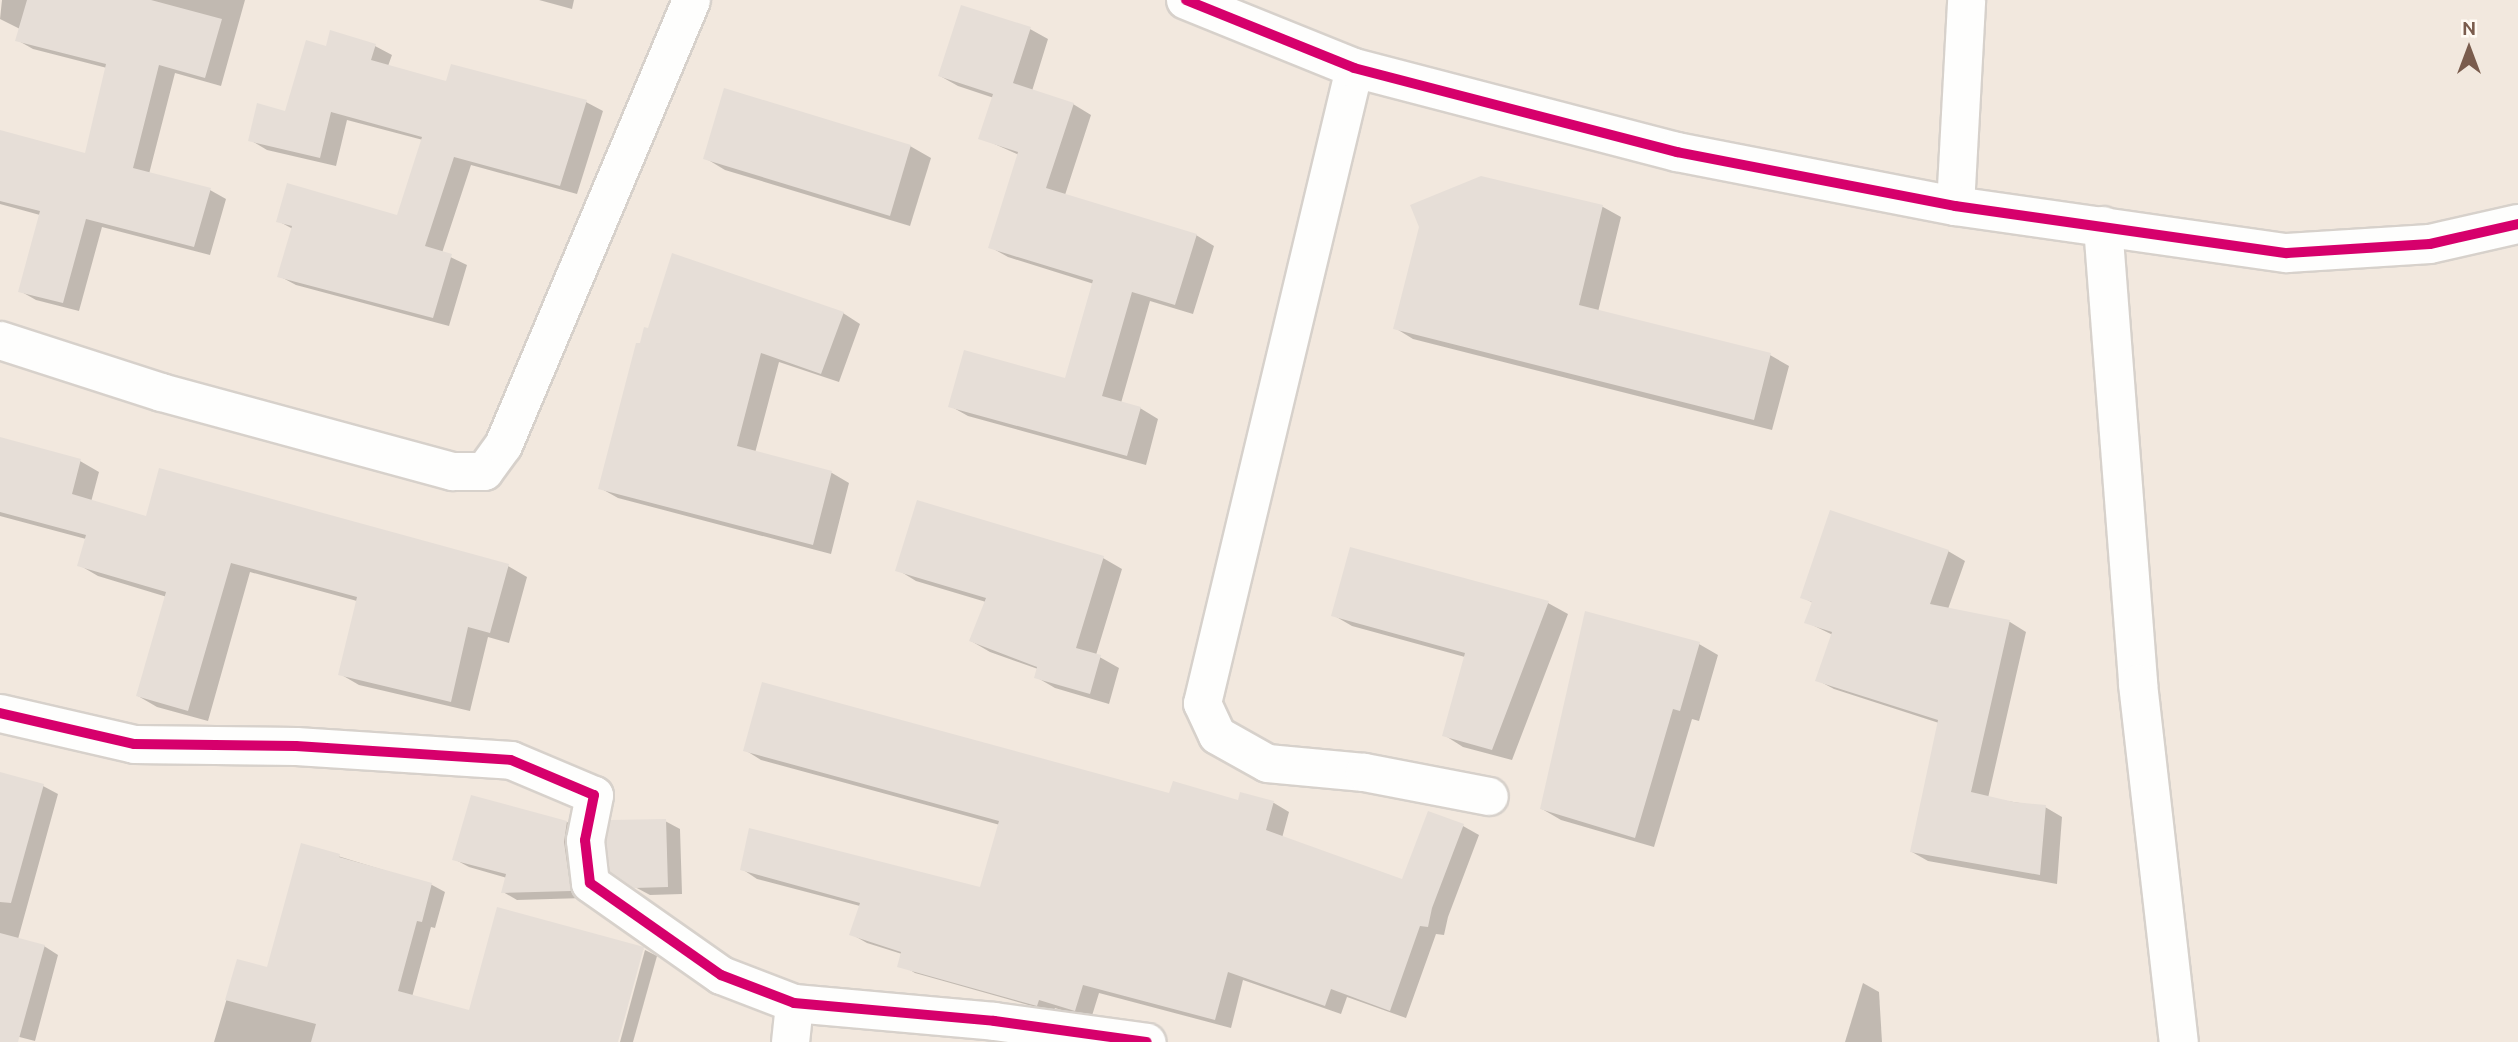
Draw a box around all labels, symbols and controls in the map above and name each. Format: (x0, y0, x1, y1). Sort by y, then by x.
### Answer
north arrow (2434, 14, 2504, 84)
text: N (2462, 17, 2476, 39)

